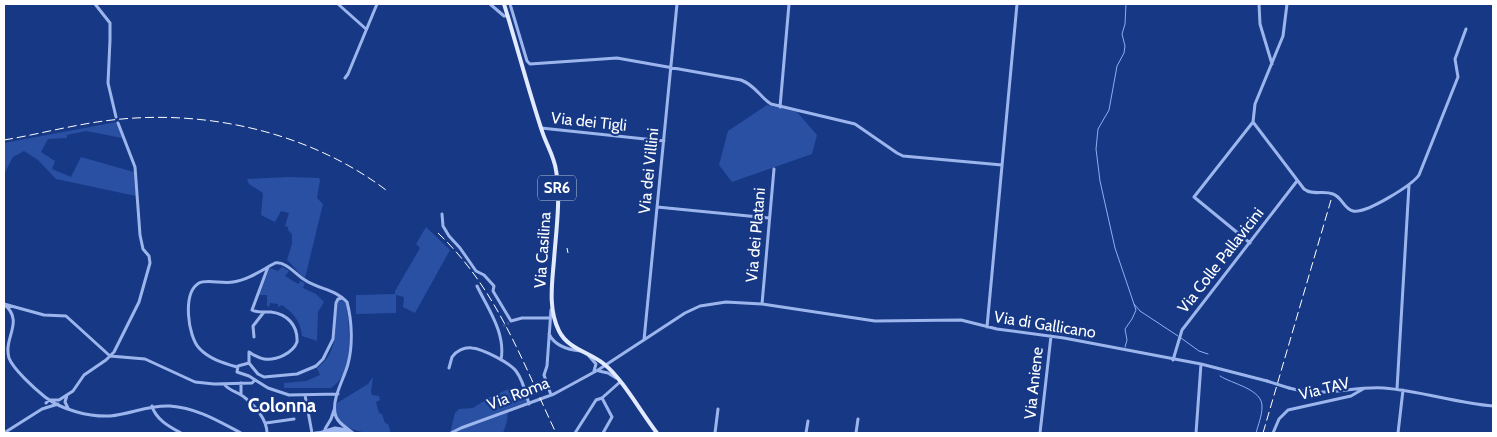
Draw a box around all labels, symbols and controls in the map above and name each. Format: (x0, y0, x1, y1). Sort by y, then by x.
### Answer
street label: Via dei Tigli (550, 108, 628, 135)
street label: Via dei Villini (635, 127, 662, 215)
road number: SR6 (538, 176, 576, 200)
street label: Via dei Platani (742, 187, 769, 283)
street label: Via Colle Pallavicini (1173, 204, 1267, 317)
street label: Via Casilina (530, 211, 555, 289)
street label: Via di Gallicano (993, 307, 1098, 342)
street label: Via Aniene (1020, 346, 1047, 420)
street label: Via Roma (484, 373, 552, 414)
street label: Via TAV (1297, 373, 1352, 404)
district label: Colonna (248, 394, 317, 417)

